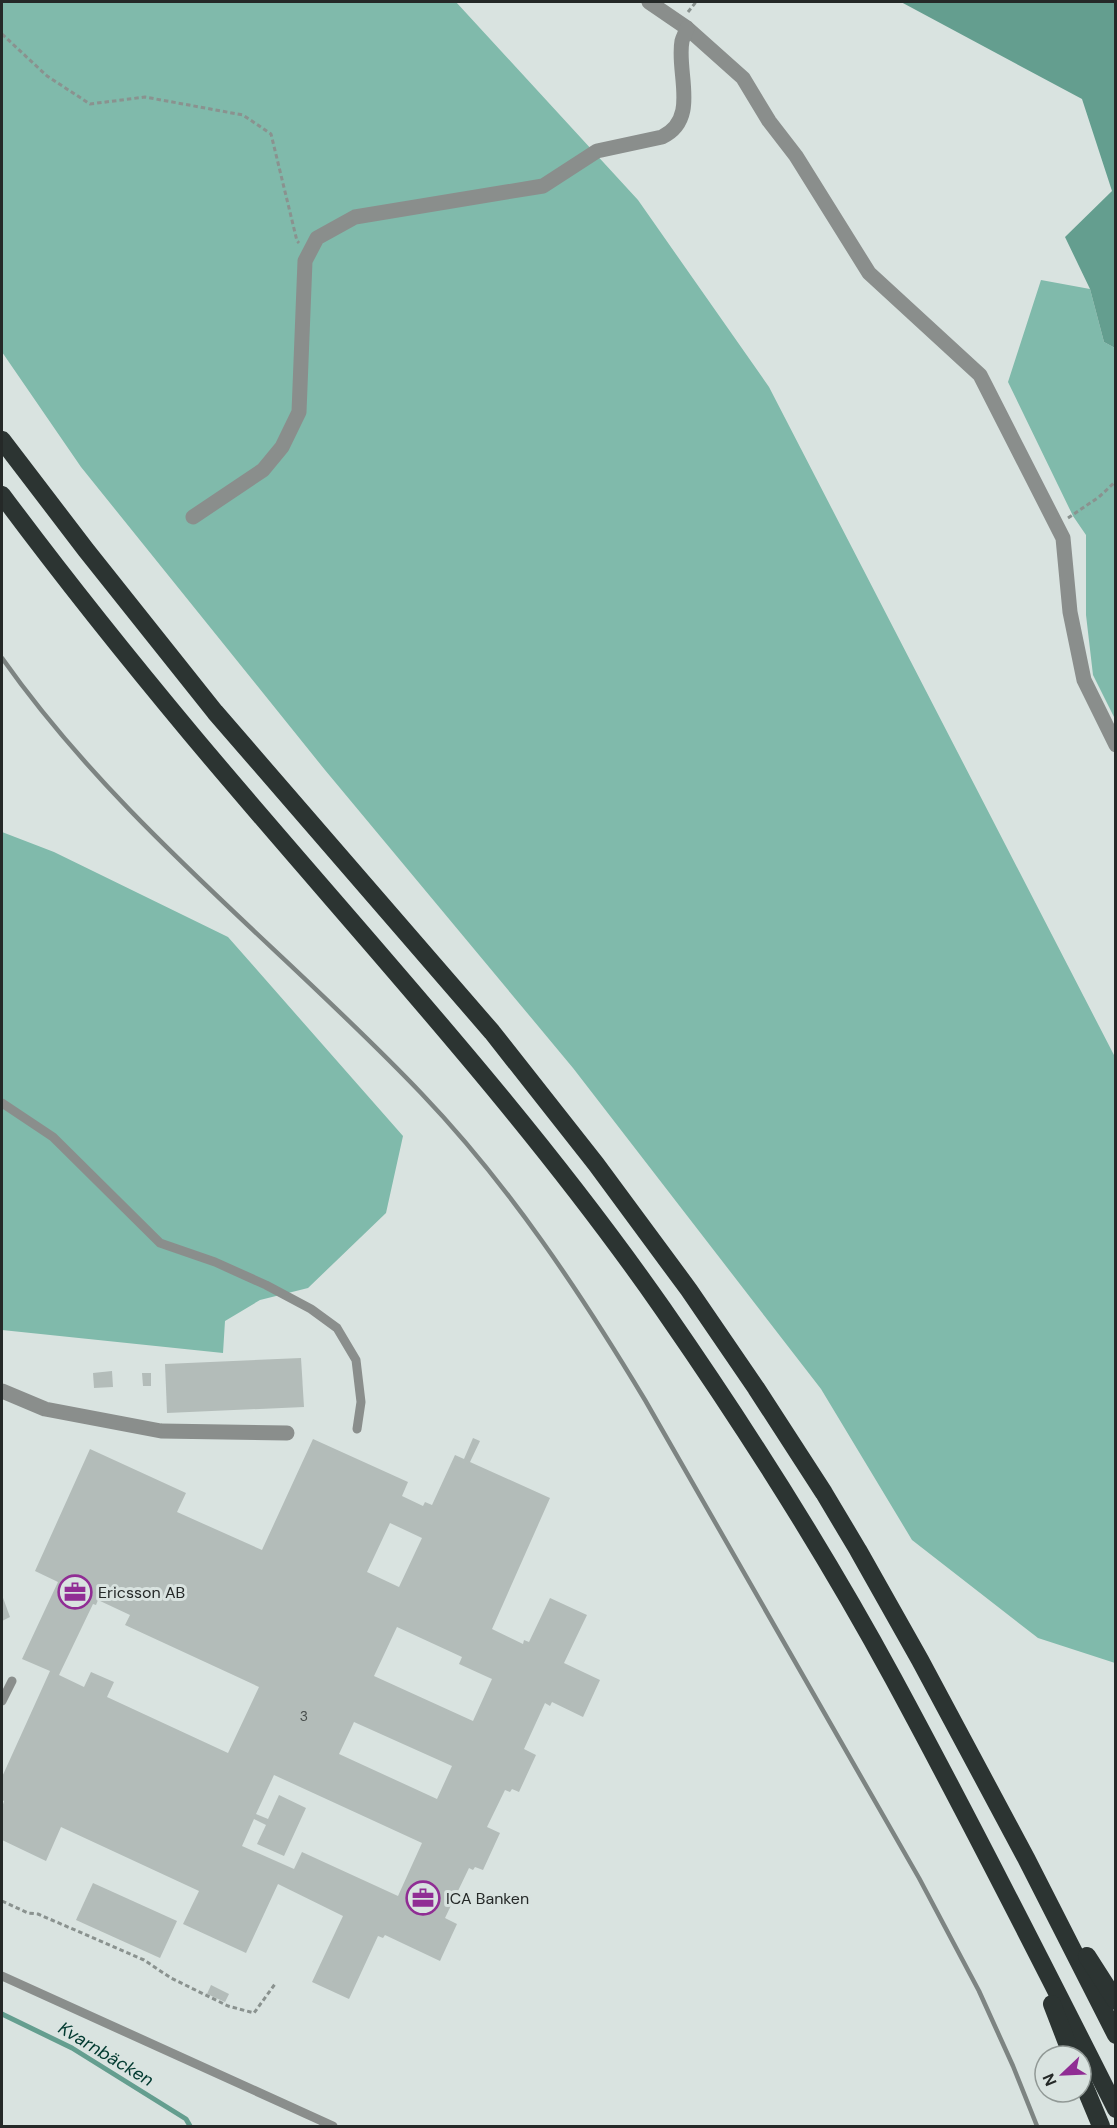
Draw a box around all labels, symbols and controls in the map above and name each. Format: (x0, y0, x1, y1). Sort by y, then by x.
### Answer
office icon: Ericsson AB (57, 1574, 93, 1610)
place label: Ericsson AB (98, 1582, 185, 1603)
house number: 3 (300, 1707, 308, 1725)
office icon: ICA Banken (405, 1880, 441, 1916)
place label: ICA Banken (446, 1888, 529, 1909)
water label: Kvarnbäcken (54, 2016, 158, 2092)
north arrow (1033, 2044, 1093, 2104)
text: N (1038, 2070, 1062, 2089)

